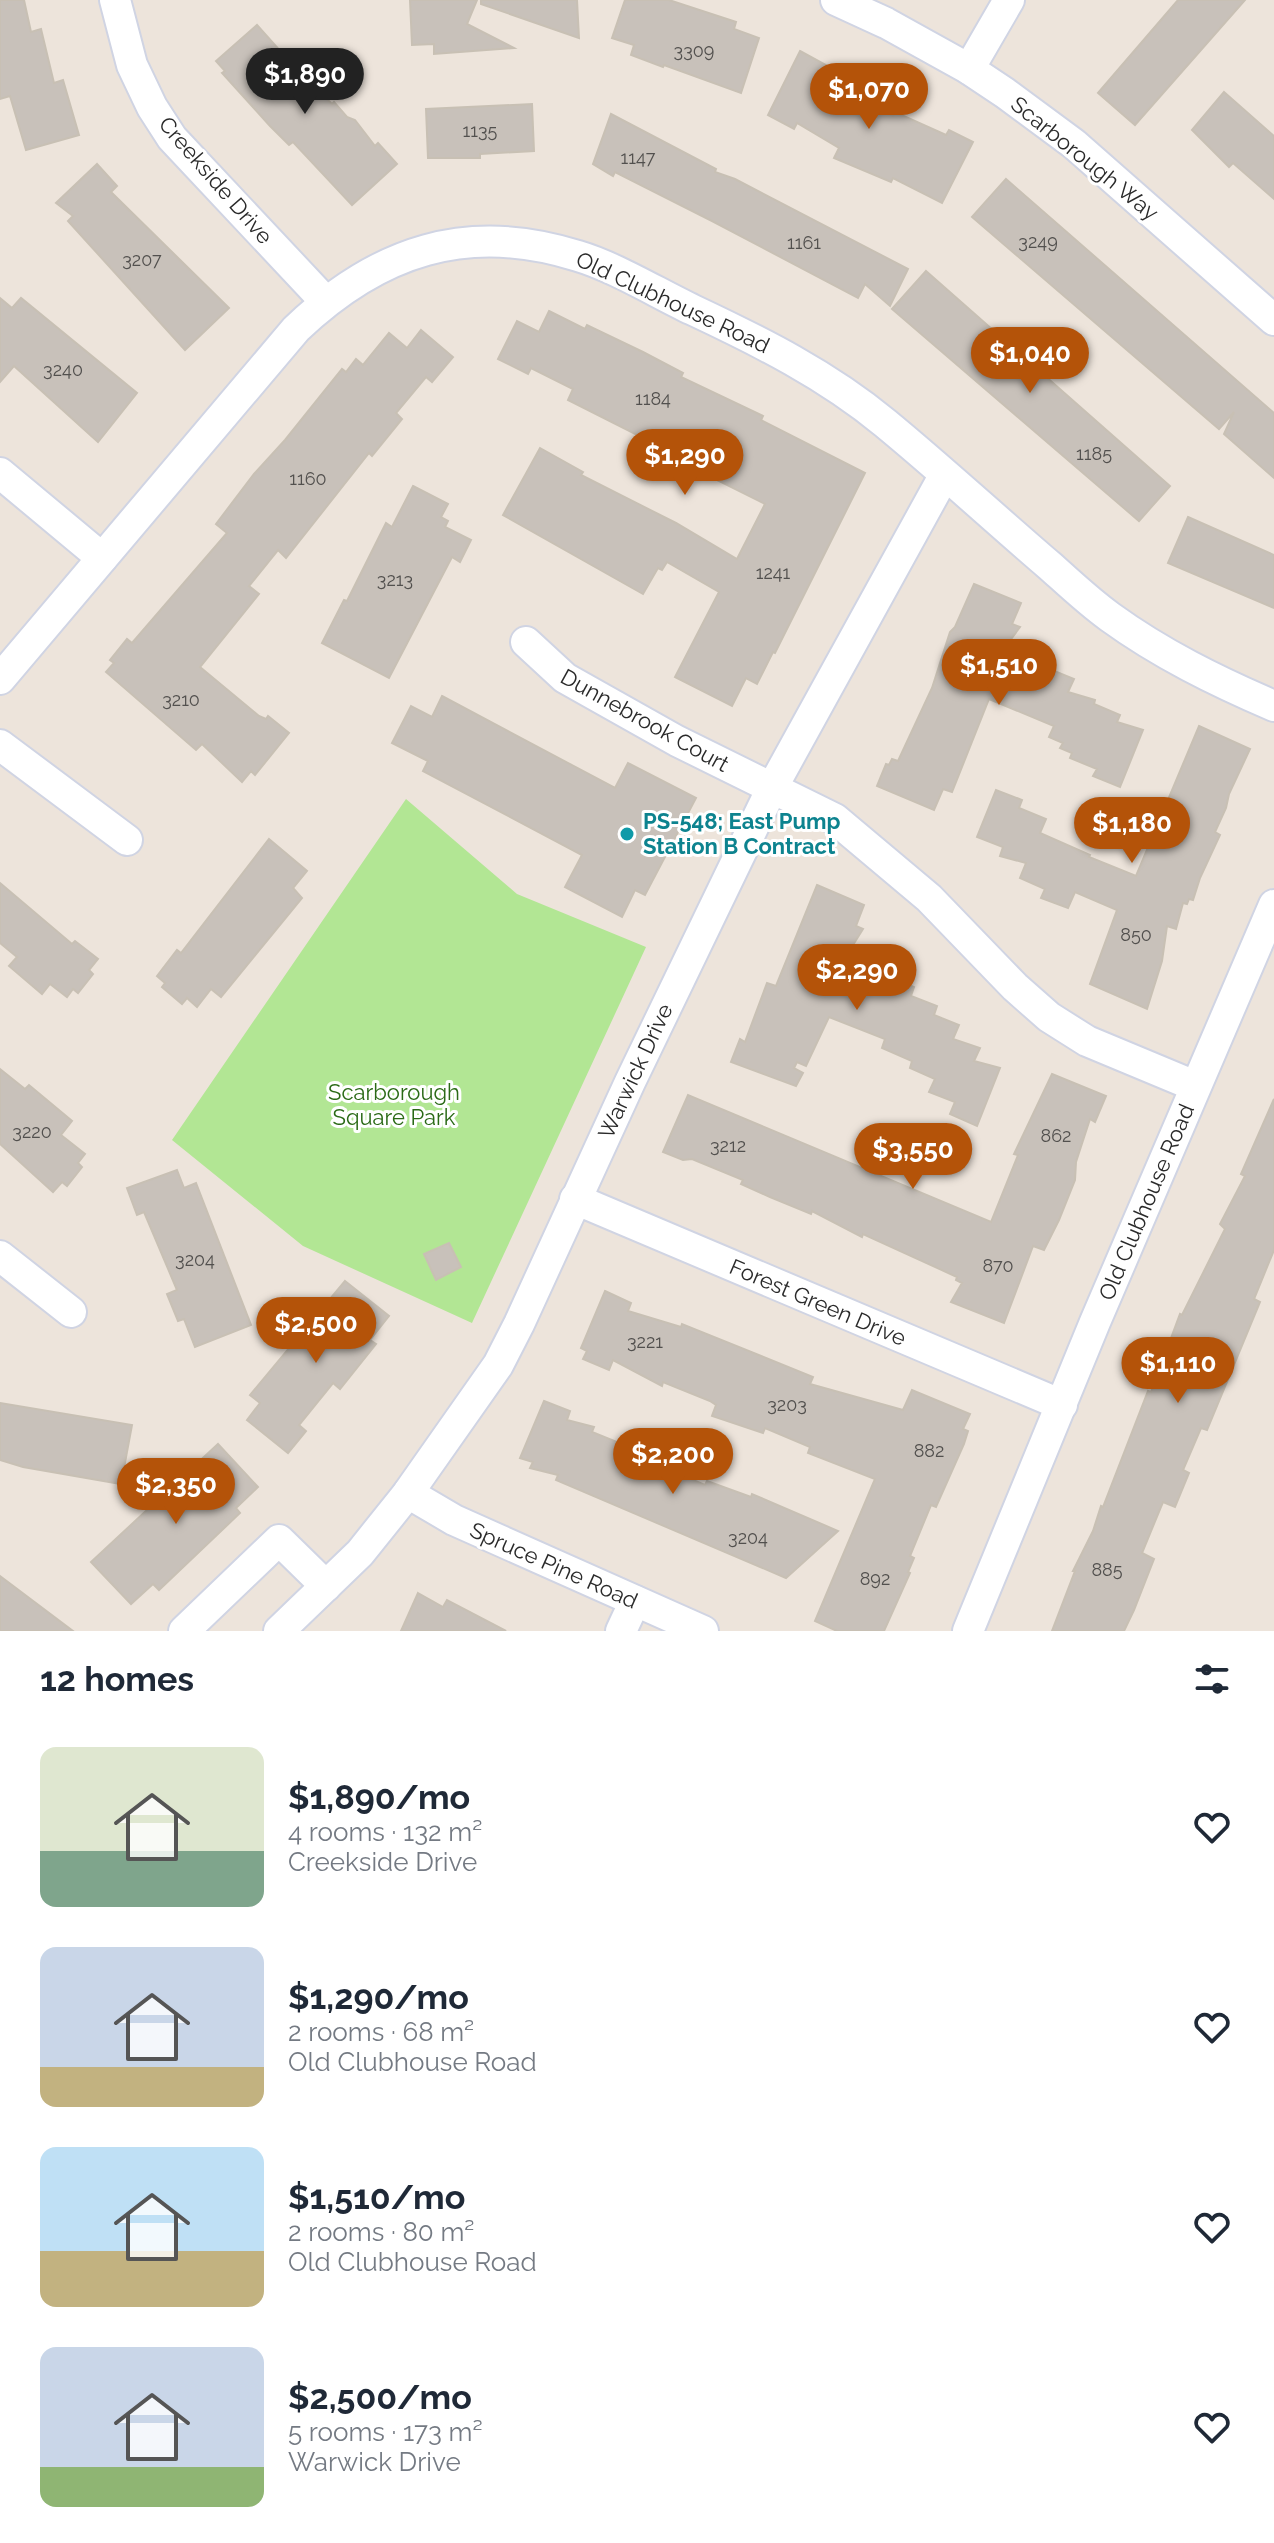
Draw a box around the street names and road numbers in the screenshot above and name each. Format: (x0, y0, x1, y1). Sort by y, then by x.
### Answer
street label: Scarborough Way (1006, 91, 1164, 225)
street label: Creekside Drive (154, 111, 278, 249)
street label: Old Clubhouse Road (572, 246, 774, 358)
street label: Dunnebrook Court (556, 663, 734, 777)
street label: Warwick Drive (592, 999, 678, 1143)
street label: Old Clubhouse Road (1093, 1100, 1199, 1304)
street label: Forest Green Drive (726, 1253, 910, 1351)
street label: Spruce Pine Road (466, 1516, 642, 1614)

